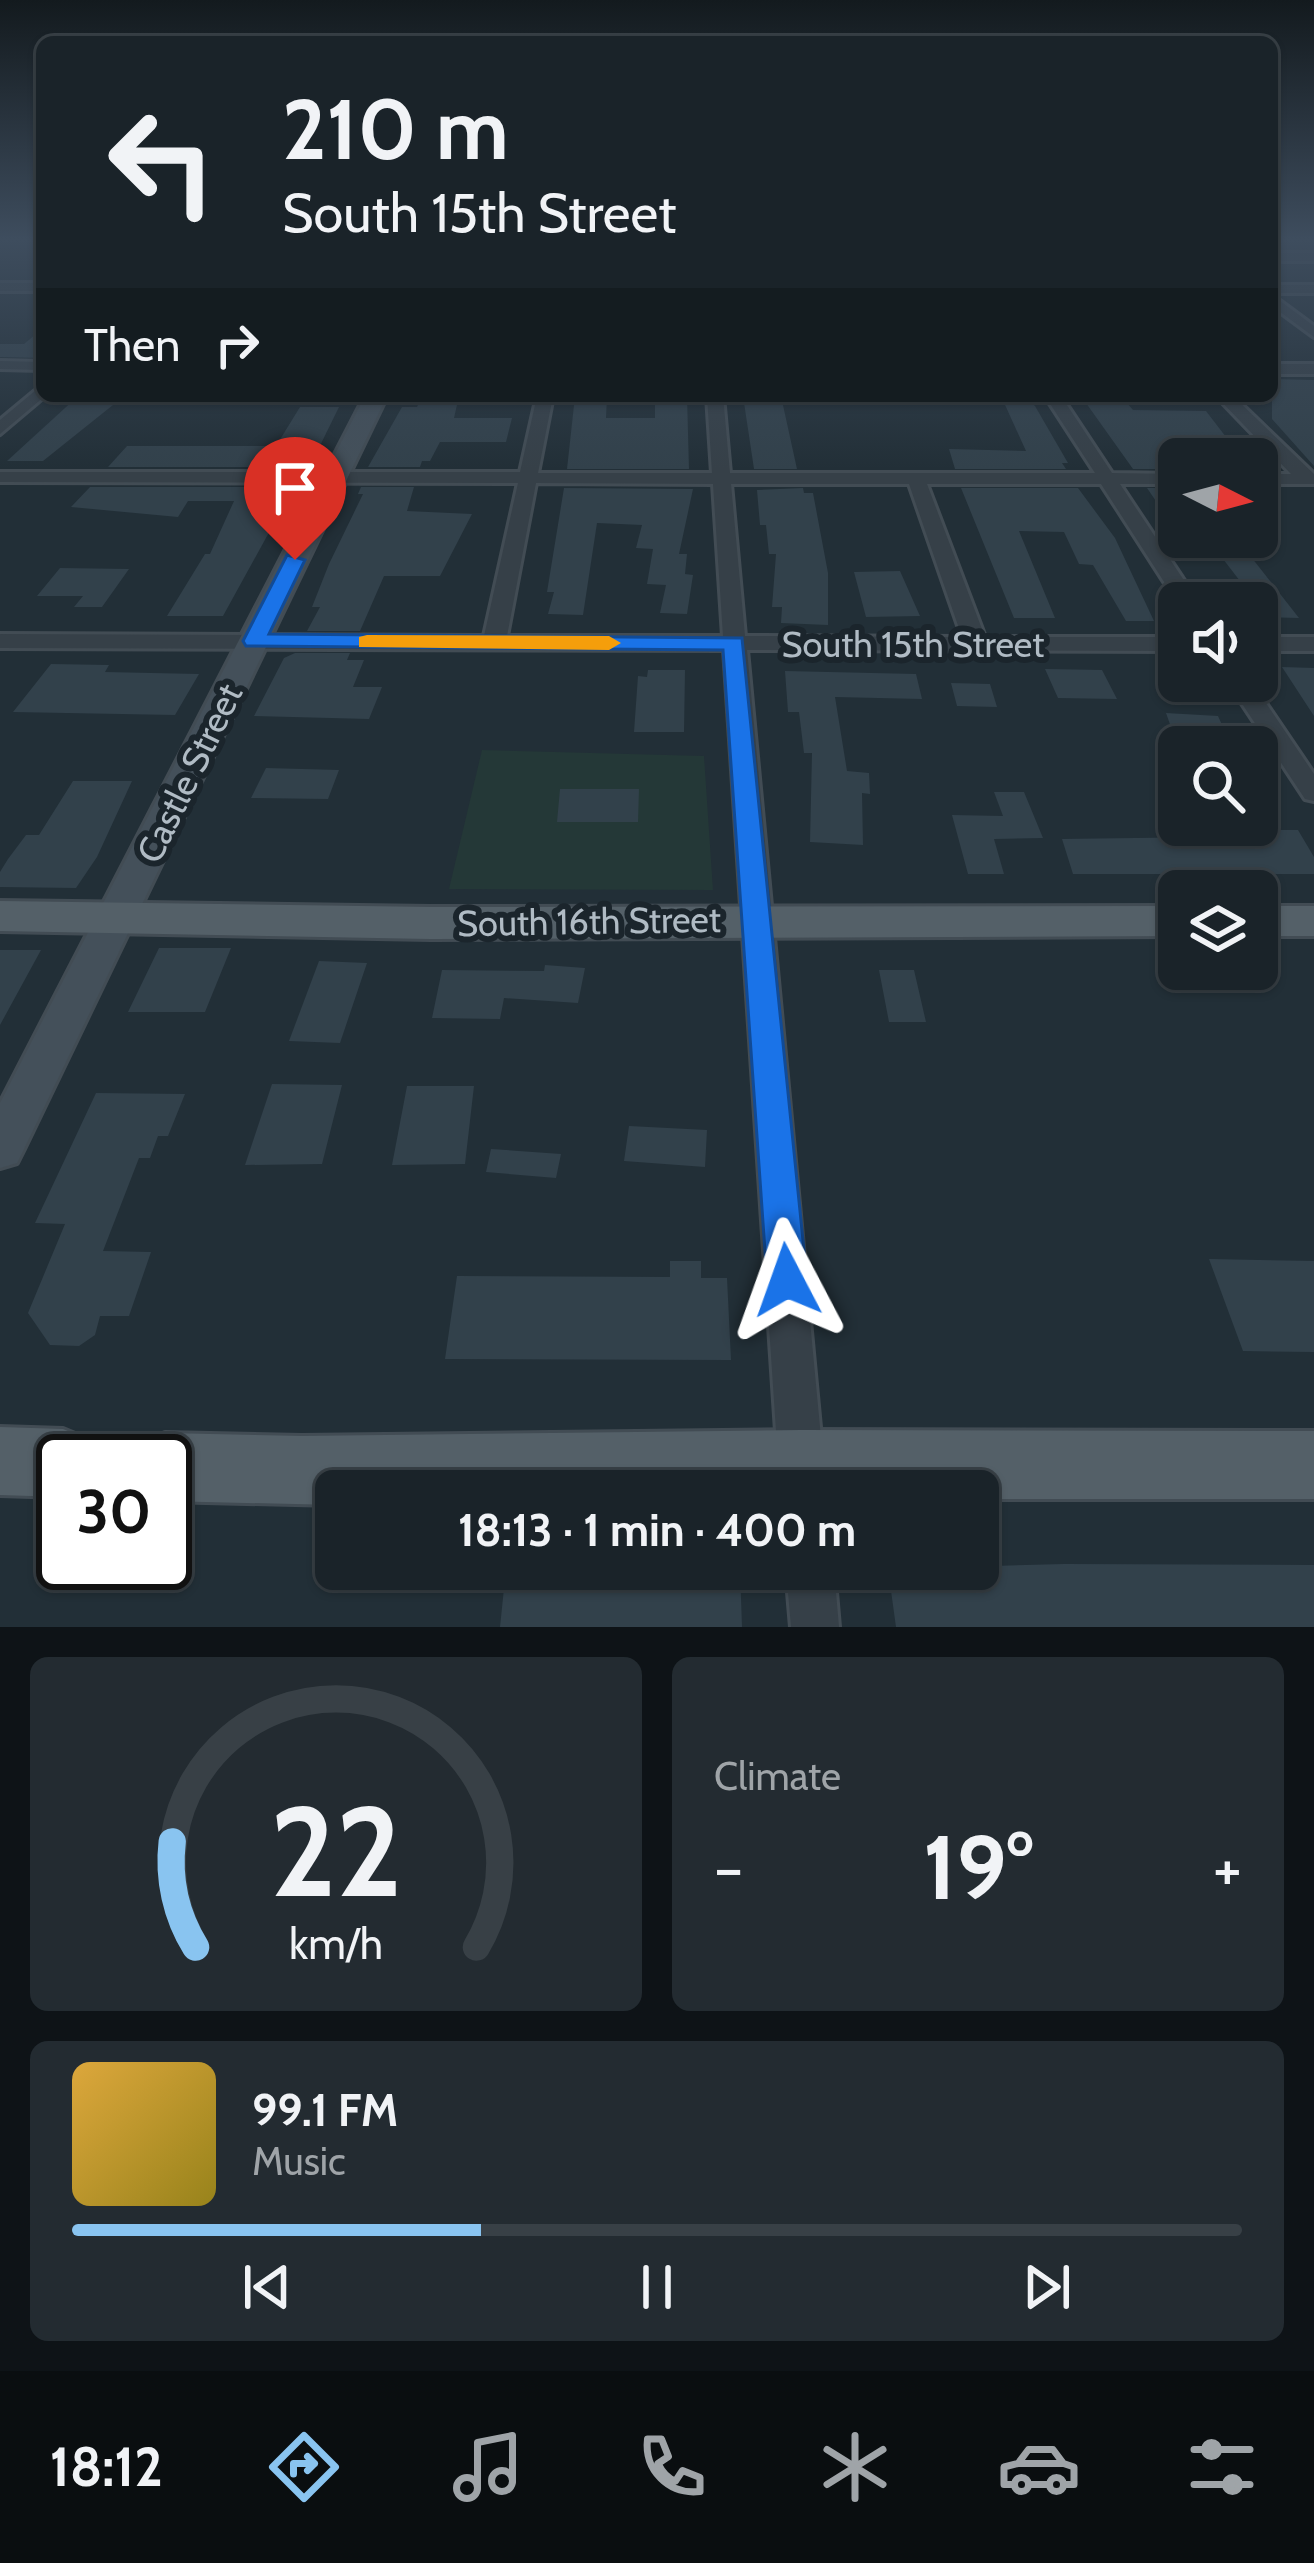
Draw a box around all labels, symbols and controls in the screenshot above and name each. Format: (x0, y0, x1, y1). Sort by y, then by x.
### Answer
text: 210 m (282, 78, 509, 180)
icon: left (84, 84, 240, 240)
text: South 15th Street (282, 180, 676, 246)
icon: right (204, 312, 270, 378)
text: Then (84, 318, 180, 372)
pin (244, 437, 346, 560)
north arrow (1158, 438, 1278, 558)
map controls (1158, 438, 1278, 990)
icon: arrive (262, 455, 328, 521)
button: sound (1158, 582, 1278, 702)
street label: South 15th Street (782, 622, 1044, 666)
street label: Castle Street (127, 676, 251, 870)
button: search (1158, 726, 1278, 846)
button: layers (1158, 870, 1278, 990)
street label: South 16th Street (457, 897, 721, 945)
position arrow (724, 1217, 850, 1343)
speed limit sign: 30 (36, 1434, 192, 1590)
text: 18:13 · 1 min · 400 m (458, 1503, 856, 1557)
text: Climate (714, 1752, 841, 1800)
text: 22 (270, 1776, 402, 1927)
text: 19° (923, 1812, 1033, 1922)
text: − (714, 1827, 743, 1908)
text: + (1213, 1827, 1242, 1908)
text: km/h (289, 1918, 383, 1970)
text: 99.1 FM (252, 2083, 398, 2137)
text: Music (252, 2137, 346, 2185)
icon: previous (234, 2254, 300, 2320)
icon: pause (624, 2254, 690, 2320)
icon: next (1014, 2254, 1080, 2320)
icon: directions (262, 2425, 346, 2509)
icon: music (446, 2425, 530, 2509)
icon: phone (630, 2425, 714, 2509)
icon: climate (813, 2425, 897, 2509)
icon: car (997, 2425, 1081, 2509)
icon: filters (1180, 2425, 1264, 2509)
text: 18:12 (50, 2434, 163, 2500)

